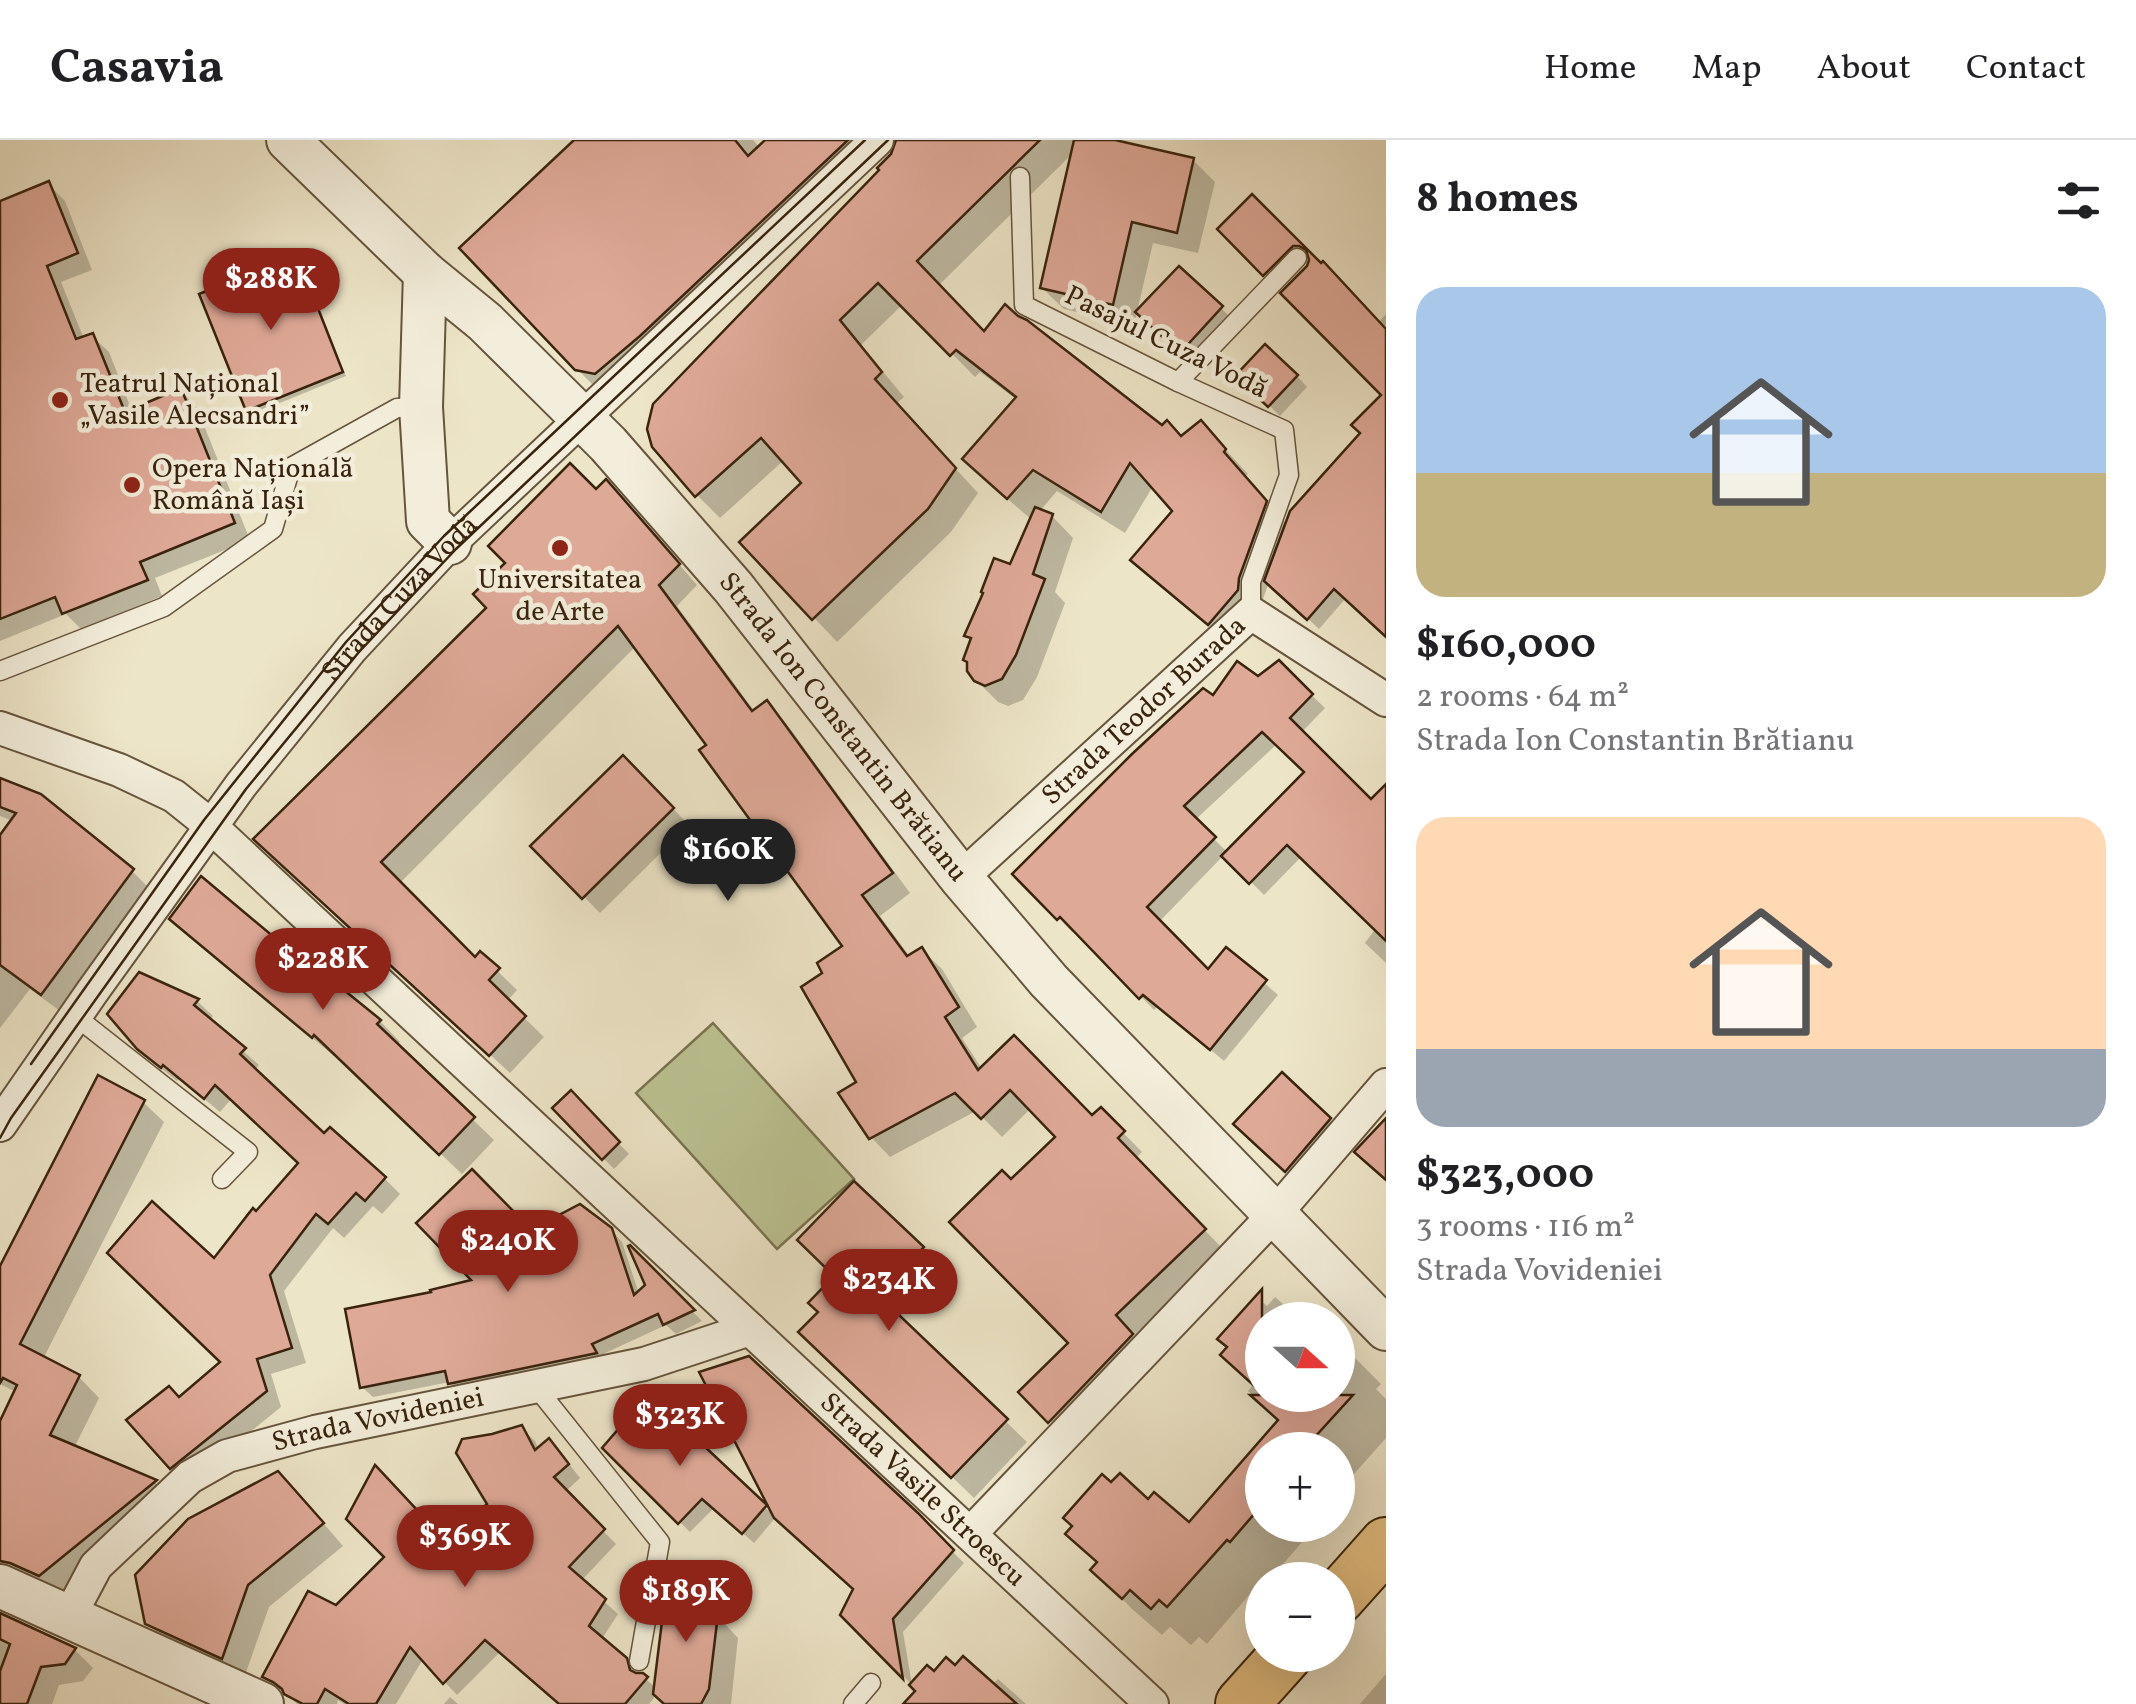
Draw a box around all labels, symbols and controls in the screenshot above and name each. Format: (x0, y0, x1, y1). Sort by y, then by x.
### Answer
text: Casavia (50, 36, 224, 103)
text: Home (1544, 45, 1636, 93)
text: Map (1691, 45, 1762, 93)
text: About (1817, 45, 1911, 93)
text: Contact (1966, 45, 2086, 93)
text: 8 homes (1416, 171, 1579, 230)
icon: filters (2051, 173, 2106, 228)
pin: $288K (201, 248, 341, 333)
text: $288K (225, 258, 317, 302)
street label: Pasajul Cuza Vodă (1058, 277, 1274, 409)
icon: home (1671, 352, 1851, 532)
place label: Teatrul Național „Vasile Alecsandri” (80, 365, 310, 436)
marker: Teatrul Național „Vasile Alecsandri” (49, 389, 71, 411)
place label: Opera Națională Română Iași (152, 450, 354, 521)
marker: Opera Națională Română Iași (121, 474, 143, 496)
street label: Strada Cuza Vodă (313, 507, 487, 690)
marker: Universitatea de Arte (549, 537, 571, 559)
place label: Universitatea de Arte (478, 561, 642, 632)
street label: Strada Ion Constantin Brătianu (709, 564, 977, 891)
street label: Strada Teodor Burada (1033, 607, 1255, 814)
text: $160,000 (1416, 617, 1596, 676)
text: 2 rooms · 64 m² (1416, 676, 1629, 720)
text: Strada Ion Constantin Brătianu (1416, 720, 1855, 764)
pin: $160K (658, 819, 798, 904)
text: $160K (682, 829, 774, 873)
icon: home (1671, 882, 1851, 1062)
pin: $228K (253, 928, 393, 1013)
text: $228K (277, 938, 369, 982)
text: $323,000 (1416, 1147, 1594, 1206)
text: 3 rooms · 116 m² (1416, 1206, 1635, 1250)
pin: $240K (438, 1210, 578, 1295)
text: $240K (460, 1220, 556, 1264)
pin: $234K (819, 1249, 959, 1334)
text: Strada Vovideniei (1416, 1250, 1663, 1294)
text: $234K (843, 1259, 935, 1303)
north arrow (1245, 1302, 1355, 1412)
map controls (1245, 1302, 1355, 1672)
street label: Strada Vovideniei (268, 1378, 487, 1462)
pin: $323K (610, 1384, 750, 1469)
street label: Strada Vasile Stroescu (811, 1384, 1034, 1596)
text: $323K (635, 1394, 725, 1438)
button: + (1245, 1432, 1355, 1542)
pin: $369K (395, 1505, 535, 1590)
text: $369K (419, 1515, 511, 1559)
pin: $189K (616, 1560, 756, 1645)
button: − (1245, 1562, 1355, 1672)
text: $189K (642, 1570, 731, 1614)

